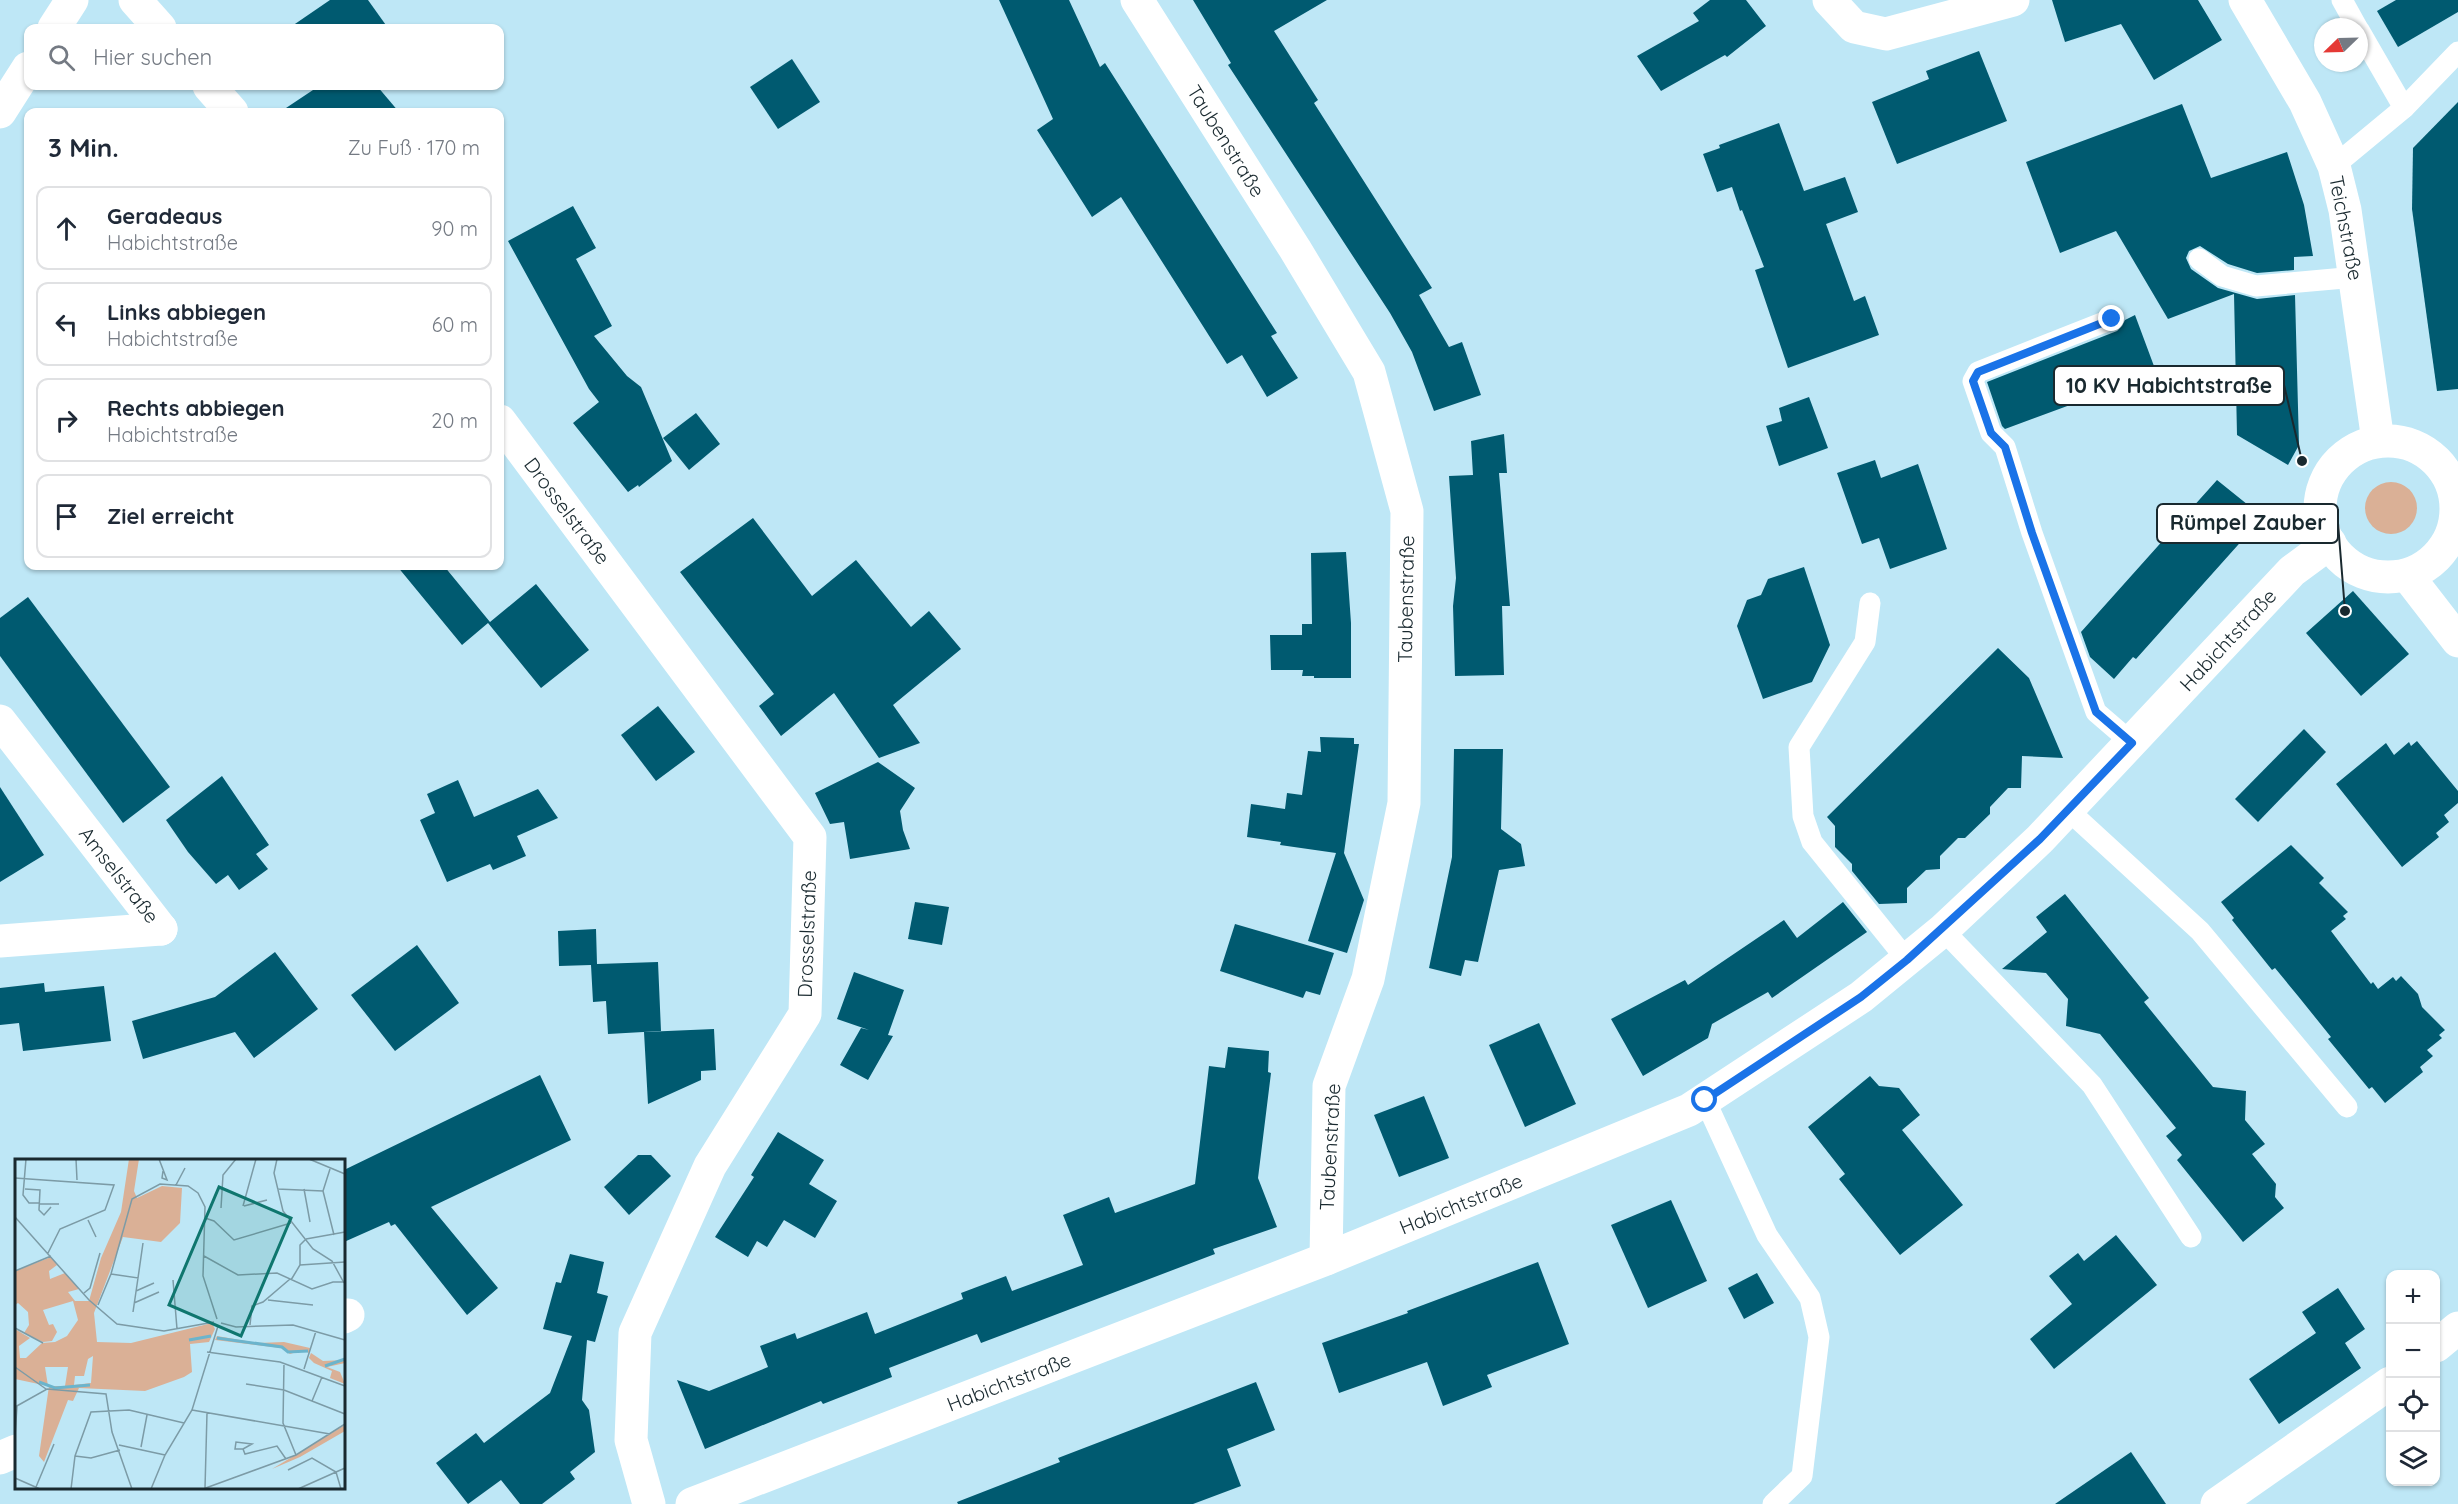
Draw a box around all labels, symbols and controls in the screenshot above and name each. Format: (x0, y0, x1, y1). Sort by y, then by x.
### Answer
north arrow (2314, 18, 2368, 72)
search box (24, 24, 504, 90)
icon: search (45, 41, 78, 74)
text: Hier suchen (93, 43, 212, 71)
street label: Taubenstraße (1182, 80, 1271, 201)
text: 3 Min. (48, 131, 119, 164)
text: Zu Fuß · 170 m (348, 135, 480, 160)
street label: Teichstraße (2324, 173, 2369, 282)
text: Geradeaus (107, 202, 222, 230)
icon: ahead (50, 212, 83, 245)
text: 90 m (431, 216, 478, 241)
text: Habichtstraße (107, 230, 238, 255)
text: Links abbiegen (107, 298, 266, 326)
route end (2098, 305, 2124, 331)
icon: left (50, 308, 83, 341)
text: 60 m (432, 312, 478, 337)
text: Habichtstraße (107, 326, 238, 351)
callout: 10 KV Habichtstraße (2054, 366, 2284, 405)
text: 10 KV Habichtstraße (2066, 372, 2272, 398)
text: Rechts abbiegen (107, 394, 285, 422)
icon: right (50, 404, 83, 437)
text: 20 m (431, 408, 478, 433)
text: Habichtstraße (107, 422, 238, 447)
street label: Drosselstraße (519, 452, 616, 569)
icon: arrive (50, 500, 83, 533)
text: Ziel erreicht (107, 502, 235, 530)
callout: Rümpel Zauber (2157, 504, 2338, 543)
text: Rümpel Zauber (2170, 509, 2326, 535)
street label: Taubenstraße (1392, 535, 1419, 663)
street label: Habichtstraße (2174, 583, 2281, 696)
street label: Amselstraße (74, 821, 165, 928)
street label: Drosselstraße (792, 870, 821, 998)
street label: Taubenstraße (1314, 1083, 1345, 1211)
route start (1691, 1086, 1717, 1112)
inset map (15, 1159, 345, 1489)
street label: Habichtstraße (1395, 1167, 1526, 1240)
map controls (2386, 1270, 2440, 1486)
button: + (2386, 1270, 2440, 1324)
button: − (2386, 1324, 2440, 1378)
street label: Habichtstraße (943, 1346, 1074, 1417)
button: locate (2386, 1378, 2440, 1432)
button: layers (2386, 1432, 2440, 1486)

